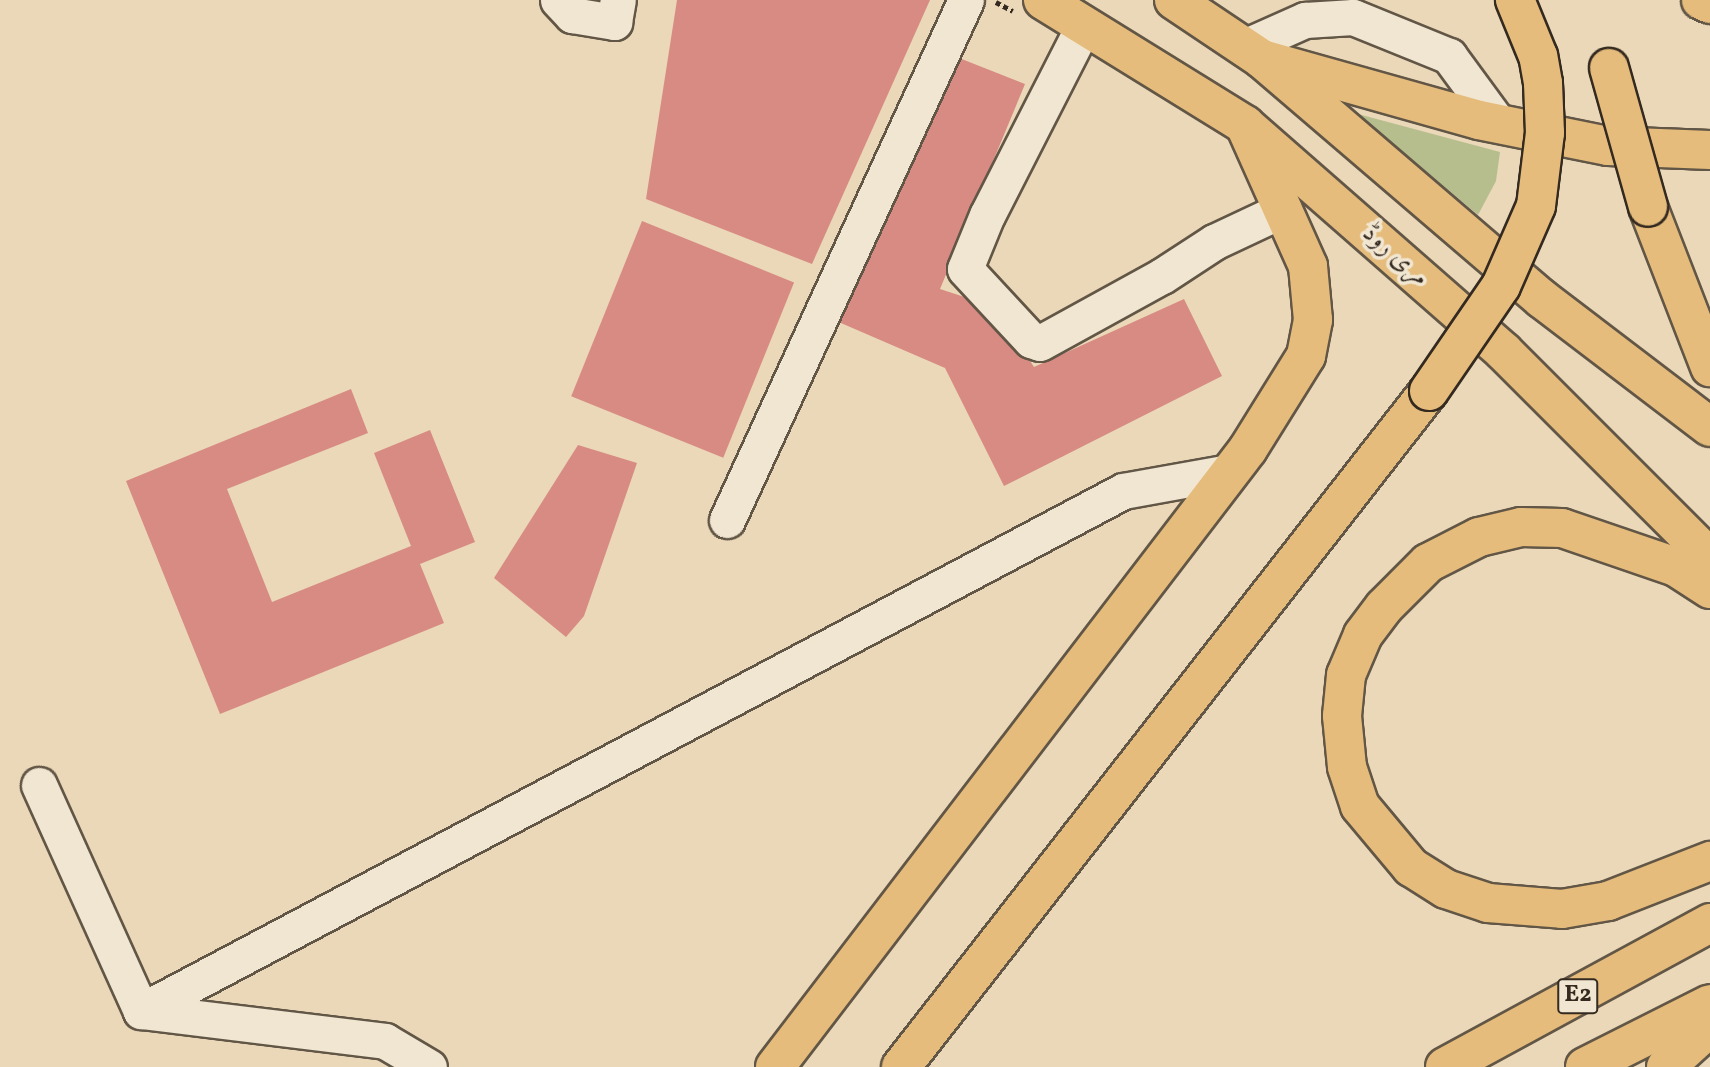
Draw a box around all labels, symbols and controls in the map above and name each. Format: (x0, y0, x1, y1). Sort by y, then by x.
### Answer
street label: مری روڈ (1355, 218, 1435, 294)
road number: E2 (1557, 976, 1599, 1016)

